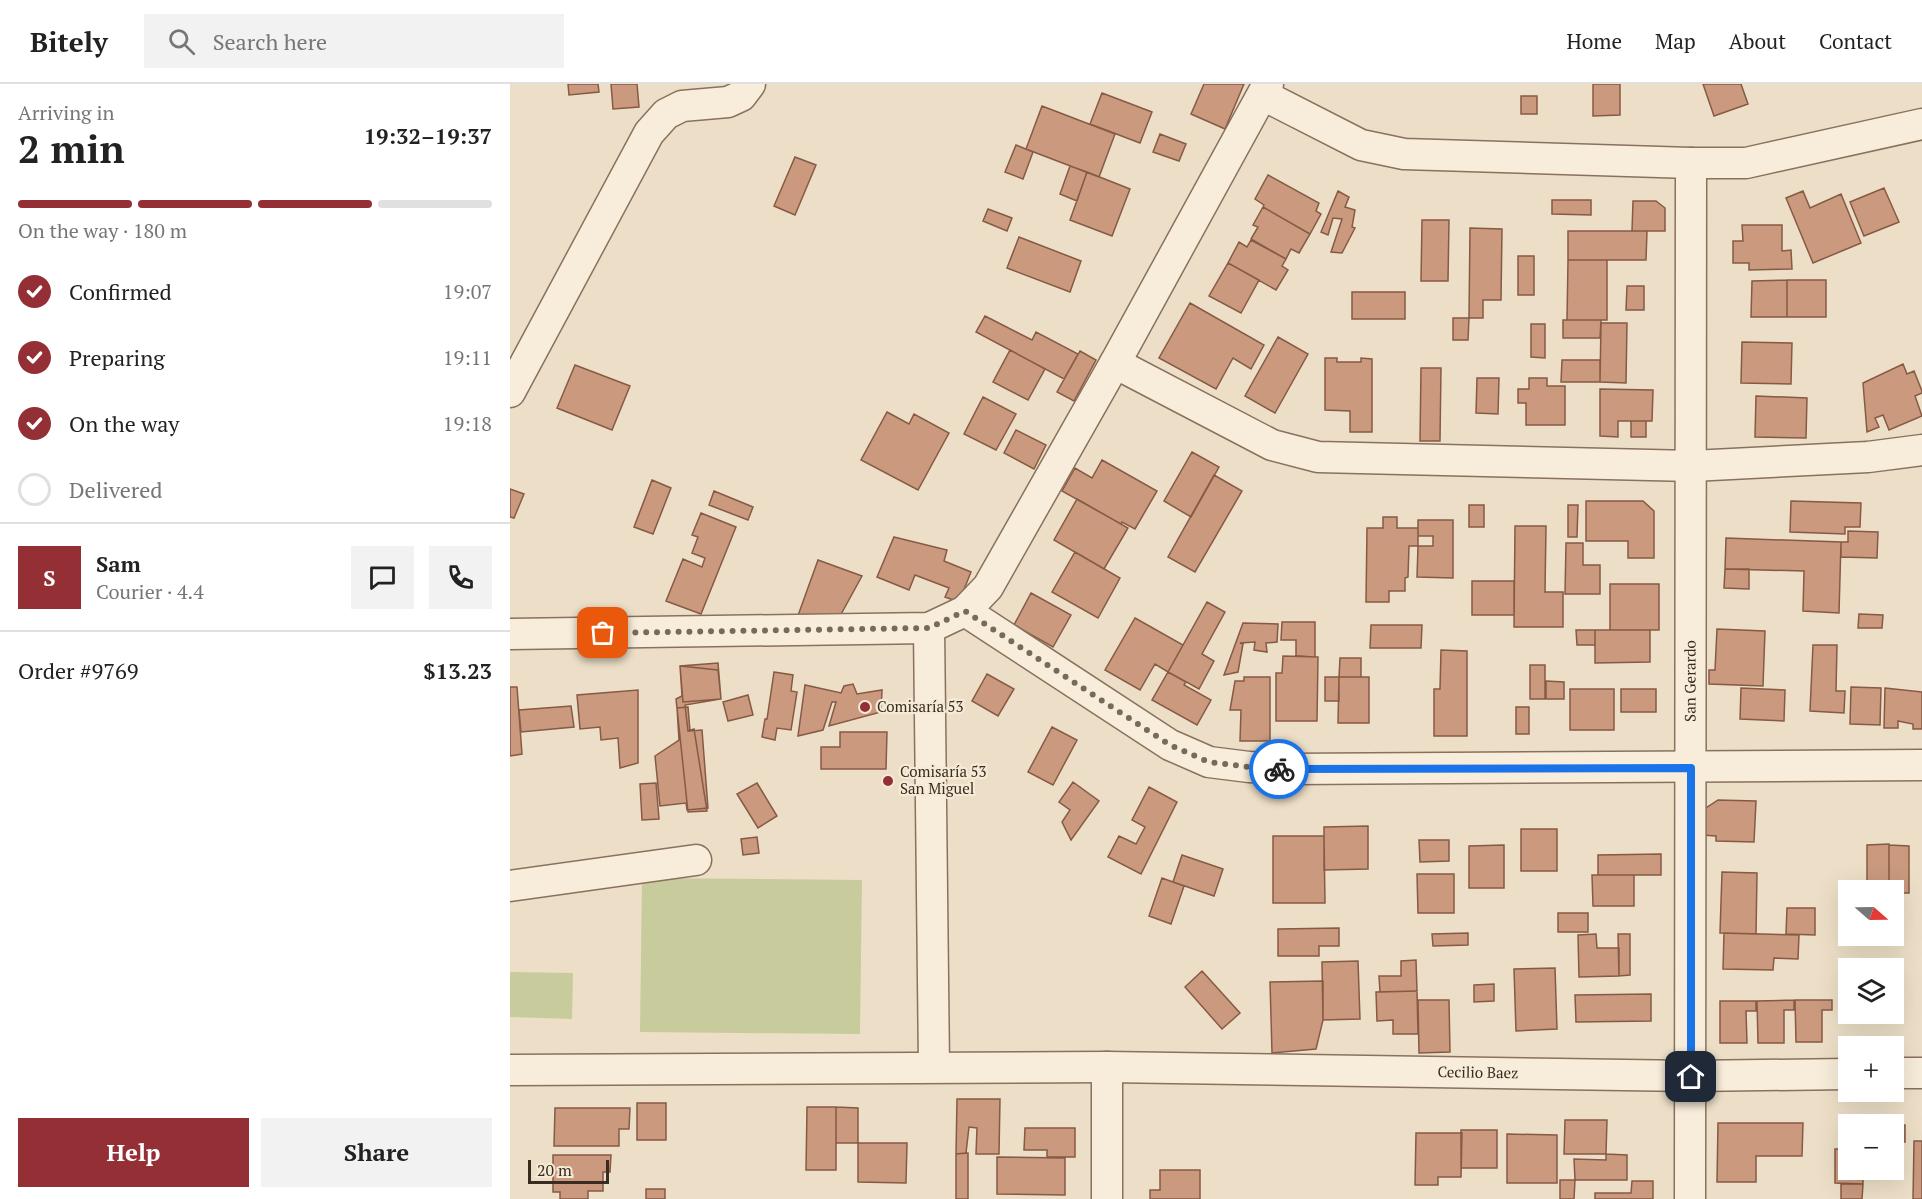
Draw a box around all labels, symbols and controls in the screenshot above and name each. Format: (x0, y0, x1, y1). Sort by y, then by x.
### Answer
search box (144, 14, 564, 68)
text: Bitely (30, 23, 108, 60)
icon: search (165, 25, 198, 58)
text: Search here (213, 27, 327, 56)
text: Home (1566, 27, 1622, 55)
text: Map (1655, 27, 1696, 55)
text: About (1729, 27, 1786, 55)
text: Contact (1819, 27, 1892, 55)
text: Arriving in (18, 99, 114, 126)
text: 19:32–19:37 (364, 121, 492, 150)
text: 2 min (18, 122, 125, 174)
text: On the way · 180 m (18, 217, 187, 244)
icon: check (18, 275, 51, 308)
text: Confirmed (69, 277, 172, 306)
text: 19:07 (443, 278, 492, 305)
icon: check (18, 341, 51, 374)
text: Preparing (69, 343, 165, 372)
text: 19:11 (443, 344, 492, 371)
icon: check (18, 407, 51, 440)
text: On the way (69, 409, 179, 438)
text: 19:18 (443, 410, 492, 437)
text: Delivered (69, 475, 162, 504)
button: chat (351, 546, 414, 609)
button: phone (429, 546, 492, 609)
text: Sam (96, 549, 141, 578)
text: S (43, 563, 56, 592)
text: Courier · 4.4 (96, 578, 204, 605)
pin (577, 607, 628, 658)
icon: bag (586, 616, 619, 649)
street label: San Gerardo (1679, 640, 1700, 722)
text: Order #9769 (18, 656, 138, 685)
text: $13.23 (423, 656, 492, 685)
place label: Comisaría 53 (877, 696, 964, 716)
marker: Comisaría 53 (858, 700, 872, 714)
courier (1249, 739, 1309, 799)
icon: bike (1263, 753, 1296, 786)
place label: Comisaría 53 San Miguel (900, 761, 987, 798)
marker: Comisaría 53 San Miguel (881, 774, 895, 788)
north arrow (1838, 880, 1904, 946)
map controls (1838, 880, 1904, 1180)
button: layers (1838, 958, 1904, 1024)
button: + (1838, 1036, 1904, 1102)
pin (1665, 1051, 1716, 1102)
icon: home (1674, 1060, 1707, 1093)
street label: Cecilio Baez (1437, 1061, 1519, 1082)
button: − (1838, 1114, 1904, 1180)
button: Help (18, 1118, 249, 1187)
button: Share (261, 1118, 492, 1187)
scale bar (528, 1157, 609, 1184)
text: 20 m (537, 1159, 572, 1181)

